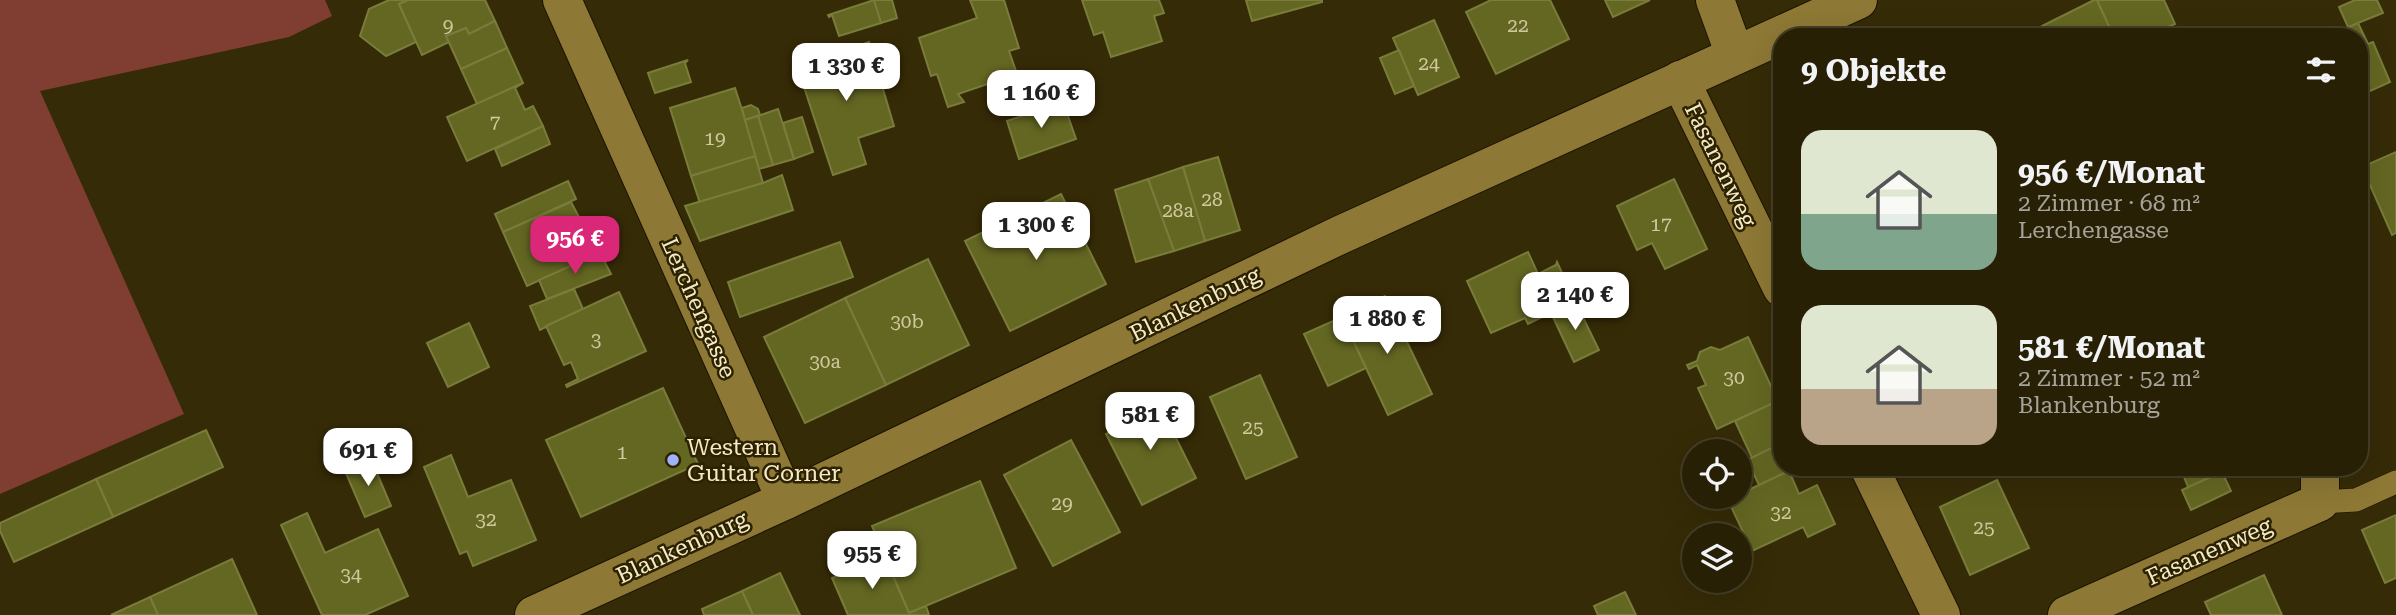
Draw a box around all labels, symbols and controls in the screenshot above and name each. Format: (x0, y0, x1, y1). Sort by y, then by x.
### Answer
house number: 9 (443, 14, 453, 37)
house number: 22 (1507, 14, 1529, 37)
pin: 1 330 € (781, 43, 911, 103)
icon: filters (2302, 51, 2340, 89)
text: 1 330 € (808, 52, 884, 79)
house number: 24 (1418, 52, 1440, 75)
text: 9 Objekte (1801, 53, 1946, 88)
pin: 1 160 € (976, 71, 1106, 130)
text: 1 160 € (1003, 79, 1079, 106)
street label: Fasanenweg (1679, 99, 1762, 232)
house number: 7 (490, 111, 501, 134)
house number: 19 (704, 127, 726, 150)
text: 956 €/Monat (2018, 155, 2205, 190)
icon: home (1857, 158, 1941, 242)
house number: 28 (1201, 188, 1223, 211)
text: 2 Zimmer · 68 m² (2018, 190, 2200, 217)
house number: 28a (1162, 199, 1194, 222)
pin: 1 300 € (971, 202, 1101, 262)
text: 1 300 € (998, 211, 1074, 238)
house number: 17 (1650, 213, 1672, 236)
pin: 956 € (526, 216, 624, 276)
text: Lerchengasse (2018, 217, 2169, 244)
text: 956 € (546, 225, 604, 252)
street label: Lerchengasse (656, 234, 742, 383)
street label: Blankenburg (1126, 261, 1265, 348)
pin: 2 140 € (1510, 272, 1640, 332)
text: 2 140 € (1537, 281, 1613, 308)
pin: 1 880 € (1322, 296, 1452, 356)
text: 1 880 € (1349, 305, 1425, 332)
house number: 30b (890, 310, 924, 333)
house number: 3 (591, 328, 601, 351)
text: 581 €/Monat (2018, 330, 2205, 365)
icon: home (1857, 333, 1941, 417)
house number: 30a (809, 350, 841, 373)
text: 2 Zimmer · 52 m² (2018, 365, 2200, 392)
house number: 30 (1723, 366, 1745, 389)
pin: 581 € (1101, 392, 1199, 452)
text: Blankenburg (2018, 392, 2160, 419)
text: 581 € (1121, 401, 1179, 428)
house number: 25 (1242, 416, 1264, 439)
pin: 691 € (319, 428, 417, 488)
place label: Western Guitar Corner (687, 434, 840, 487)
text: 691 € (339, 437, 397, 464)
map controls (1682, 439, 1752, 593)
button: locate (1682, 439, 1752, 509)
house number: 1 (617, 441, 627, 464)
marker: Western Guitar Corner (665, 452, 681, 468)
house number: 29 (1051, 492, 1073, 515)
house number: 32 (1770, 501, 1792, 524)
street label: Blankenburg (612, 505, 752, 590)
house number: 32 (475, 508, 497, 531)
street label: Fasanenweg (2142, 512, 2276, 591)
house number: 25 (1973, 516, 1995, 539)
button: layers (1682, 523, 1752, 593)
pin: 955 € (823, 532, 921, 591)
text: 955 € (843, 540, 901, 567)
house number: 34 (340, 563, 362, 586)

